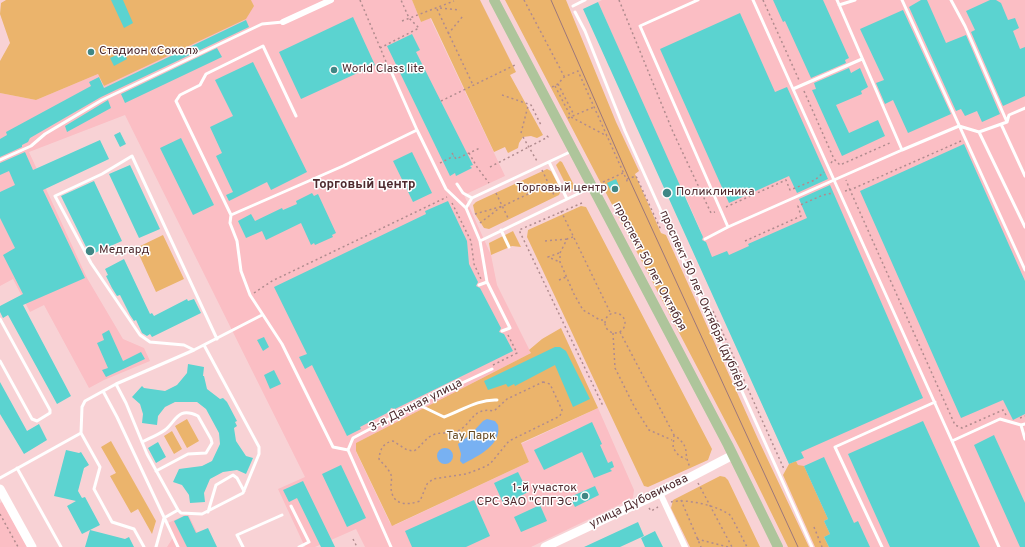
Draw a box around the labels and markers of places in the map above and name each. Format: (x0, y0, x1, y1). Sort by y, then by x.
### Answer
place label: Стадион «Сокол» (99, 45, 198, 59)
marker: Стадион «Сокол» (86, 47, 96, 57)
place label: World Class lite (342, 63, 424, 77)
marker: World Class lite (329, 65, 339, 75)
place label: Торговый центр (516, 182, 607, 196)
marker: Торговый центр (610, 184, 620, 194)
place label: Поликлиника (676, 186, 754, 200)
marker: Поликлиника (661, 187, 673, 199)
place label: Медгард (99, 244, 149, 258)
marker: Медгард (84, 245, 96, 257)
place label: 1-й участок СРС ЗАО "СПГЭС" (477, 482, 577, 510)
marker: 1-й участок СРС ЗАО "СПГЭС" (580, 491, 590, 501)

